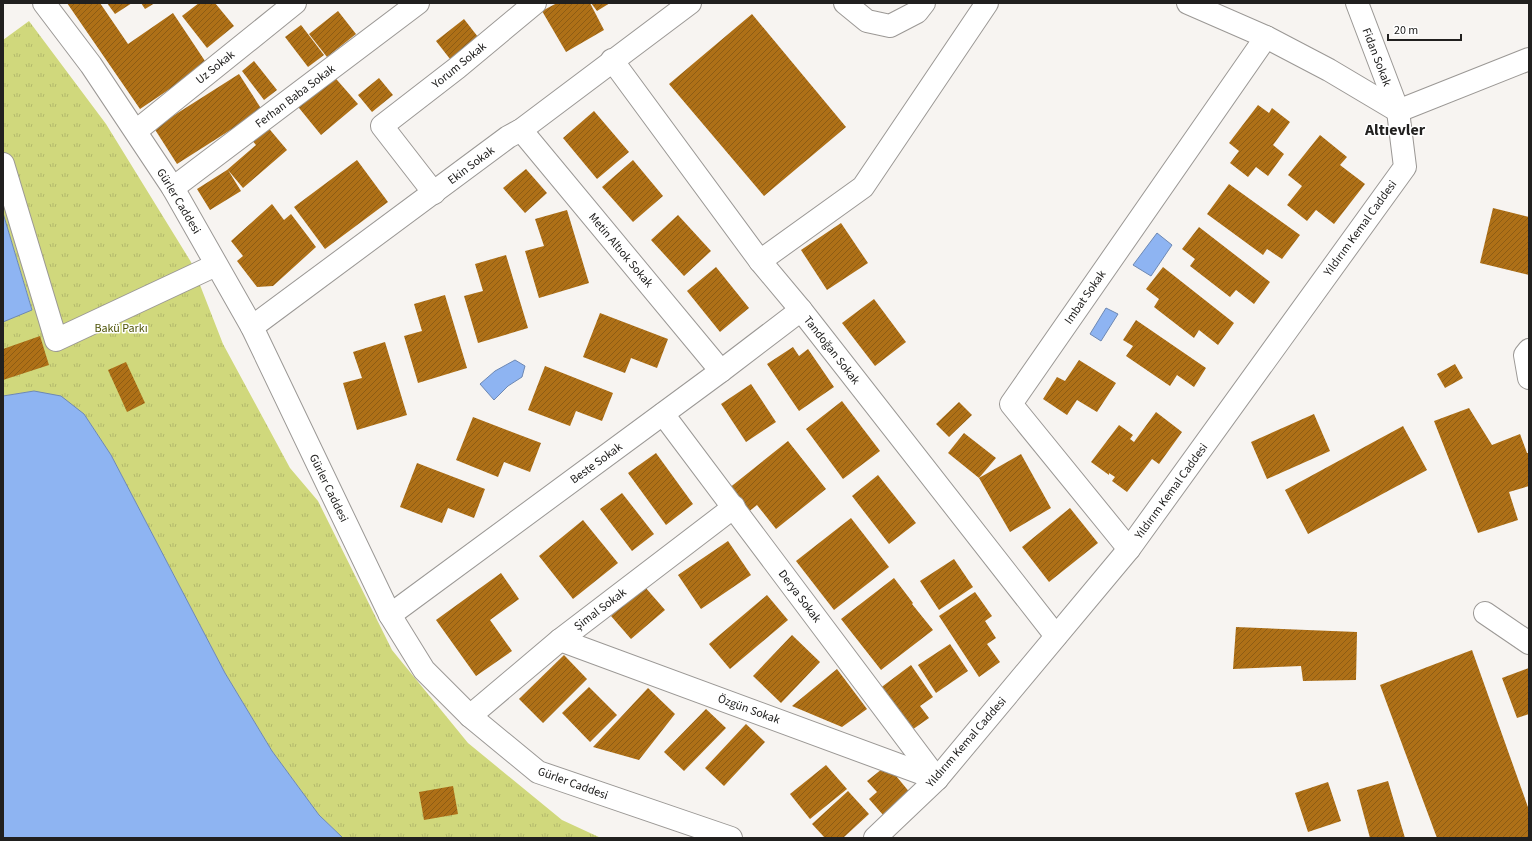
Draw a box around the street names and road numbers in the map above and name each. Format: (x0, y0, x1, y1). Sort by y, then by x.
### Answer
street label: Fidan Sokak (1358, 26, 1395, 89)
street label: Yorum Sokak (428, 38, 490, 93)
street label: Uz Sokak (192, 46, 239, 88)
street label: Ferhan Baba Sokak (252, 61, 339, 132)
street label: Ekin Sokak (444, 142, 498, 189)
street label: Gürler Caddesi (152, 165, 205, 237)
street label: Yıldırım Kemal Caddesi (1319, 177, 1401, 281)
street label: Metin Altıok Sokak (584, 209, 657, 291)
street label: Imbat Sokak (1060, 267, 1110, 328)
street label: Tandoğan Sokak (799, 312, 864, 388)
street label: Beste Sokak (567, 439, 626, 488)
street label: Yıldırım Kemal Caddesi (1130, 440, 1212, 544)
street label: Gürler Caddesi (305, 451, 352, 525)
street label: Derya Sokak (774, 566, 825, 626)
street label: Şimal Sokak (571, 584, 630, 635)
street label: Özgün Sokak (715, 690, 782, 729)
street label: Yıldırım Kemal Caddesi (922, 693, 1010, 792)
street label: Gürler Caddesi (535, 763, 610, 804)

